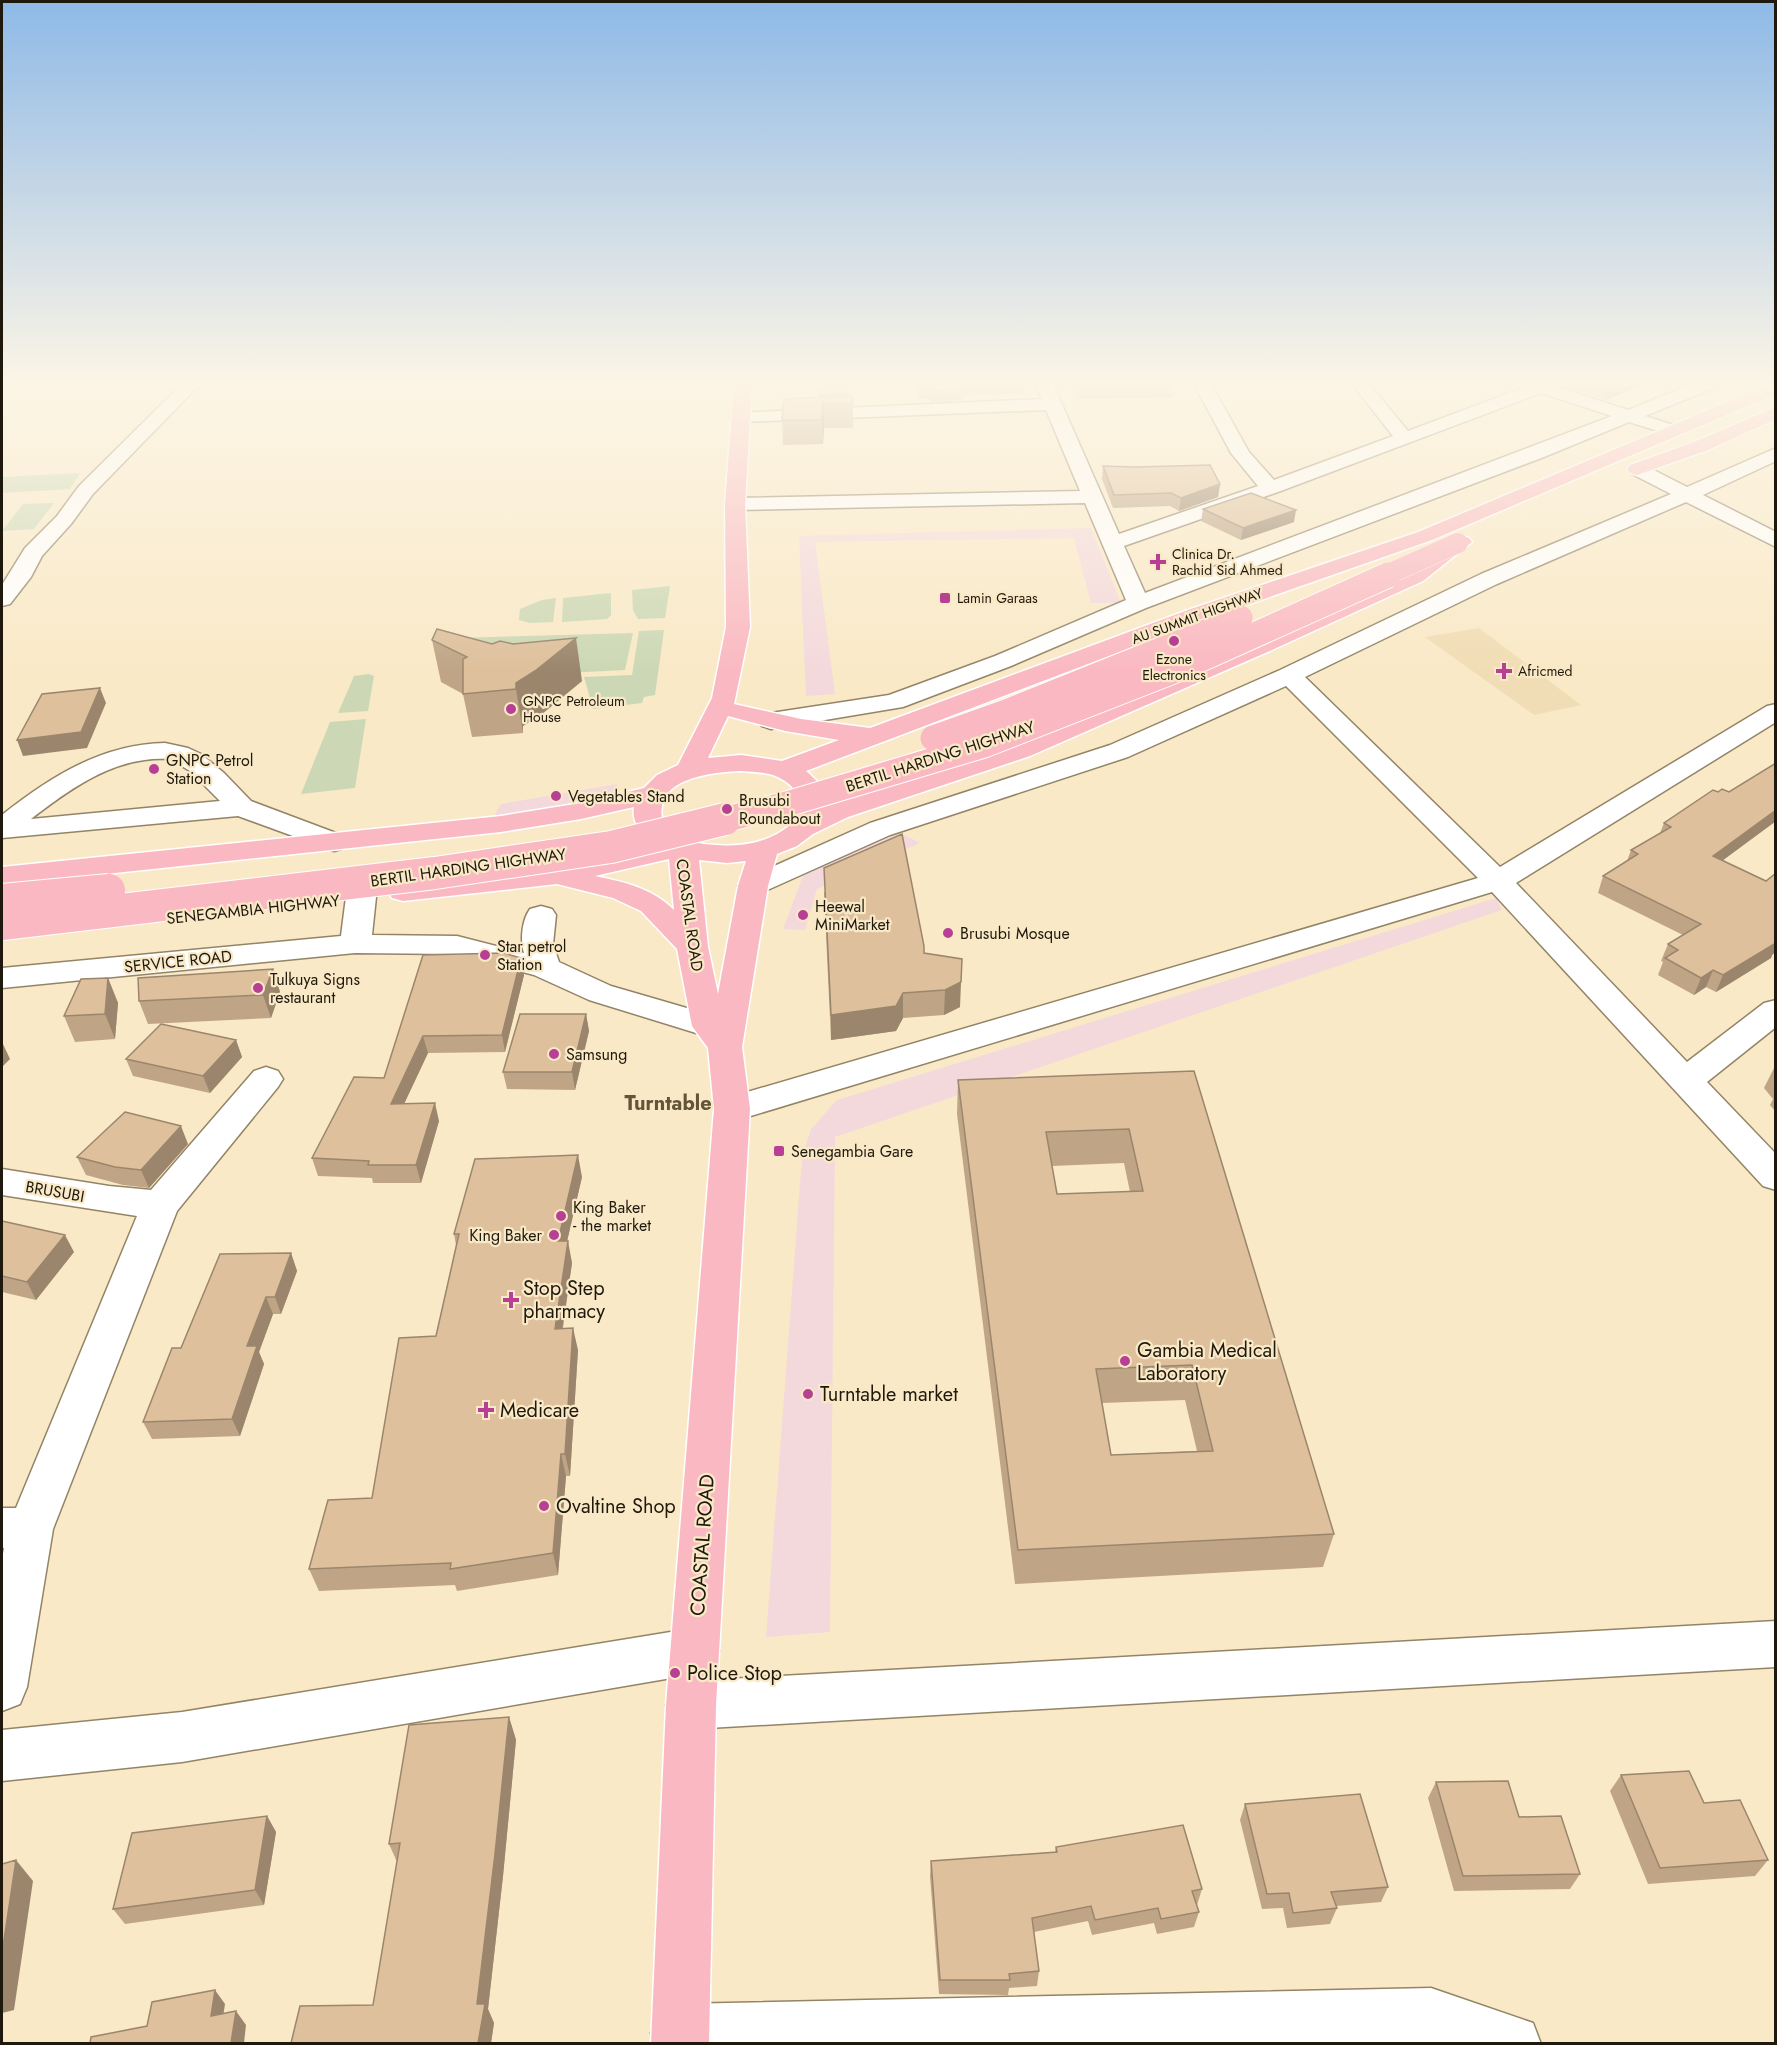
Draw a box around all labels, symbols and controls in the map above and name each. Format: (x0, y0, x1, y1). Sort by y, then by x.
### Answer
place label: Clinica Dr. Rachid Sid Ahmed (1172, 544, 1283, 580)
marker: Clinica Dr. Rachid Sid Ahmed (1149, 553, 1167, 571)
street label: AU SUMMIT HIGHWAY (1129, 583, 1266, 649)
place label: Lamin Garaas (957, 588, 1038, 608)
marker: Lamin Garaas (938, 591, 952, 605)
marker: Ezone Electronics (1167, 634, 1181, 648)
place label: Ezone Electronics (1142, 649, 1206, 685)
place label: Africmed (1518, 661, 1573, 681)
marker: Africmed (1495, 662, 1513, 680)
place label: GNPC Petroleum House (523, 691, 625, 727)
marker: GNPC Petroleum House (504, 702, 518, 716)
street label: BERTIL HARDING HIGHWAY (843, 715, 1038, 798)
place label: GNPC Petrol Station (166, 749, 253, 790)
marker: GNPC Petrol Station (147, 762, 161, 776)
place label: Vegetables Stand (568, 785, 685, 808)
marker: Vegetables Stand (549, 789, 563, 803)
place label: Brusubi Roundabout (739, 789, 821, 830)
marker: Brusubi Roundabout (720, 802, 734, 816)
street label: BERTIL HARDING HIGHWAY (369, 842, 567, 893)
street label: COASTAL ROAD (670, 857, 709, 973)
street label: SENEGAMBIA HIGHWAY (165, 889, 341, 930)
place label: Heewal MiniMarket (815, 895, 890, 936)
marker: Heewal MiniMarket (796, 908, 810, 922)
place label: Brusubi Mosque (960, 922, 1070, 945)
marker: Brusubi Mosque (941, 926, 955, 940)
place label: Star petrol Station (497, 935, 566, 976)
street label: SERVICE ROAD (123, 944, 233, 979)
marker: Star petrol Station (478, 948, 492, 962)
place label: Tulkuya Signs restaurant (270, 968, 360, 1009)
marker: Tulkuya Signs restaurant (251, 981, 265, 995)
place label: Samsung (566, 1043, 627, 1066)
marker: Samsung (547, 1047, 561, 1061)
district label: Turntable (624, 1089, 712, 1118)
place label: Senegambia Gare (791, 1140, 913, 1163)
marker: Senegambia Gare (772, 1144, 786, 1158)
street label: BRUSUBI (24, 1175, 86, 1208)
place label: King Baker - the market (573, 1196, 651, 1237)
marker: King Baker - the market (554, 1209, 568, 1223)
place label: King Baker (469, 1224, 542, 1247)
marker: King Baker (547, 1228, 561, 1242)
place label: Stop Step pharmacy (523, 1274, 605, 1326)
marker: Stop Step pharmacy (504, 1293, 518, 1307)
place label: Gambia Medical Laboratory (1137, 1336, 1277, 1388)
marker: Gambia Medical Laboratory (1118, 1354, 1132, 1368)
place label: Turntable market (820, 1380, 958, 1409)
marker: Turntable market (801, 1387, 815, 1401)
place label: Medicare (500, 1396, 579, 1425)
marker: Medicare (477, 1401, 495, 1419)
street label: COASTAL ROAD (683, 1473, 722, 1617)
place label: Ovaltine Shop (556, 1492, 676, 1521)
marker: Ovaltine Shop (537, 1499, 551, 1513)
place label: Police Stop (687, 1659, 782, 1688)
marker: Police Stop (668, 1666, 682, 1680)

